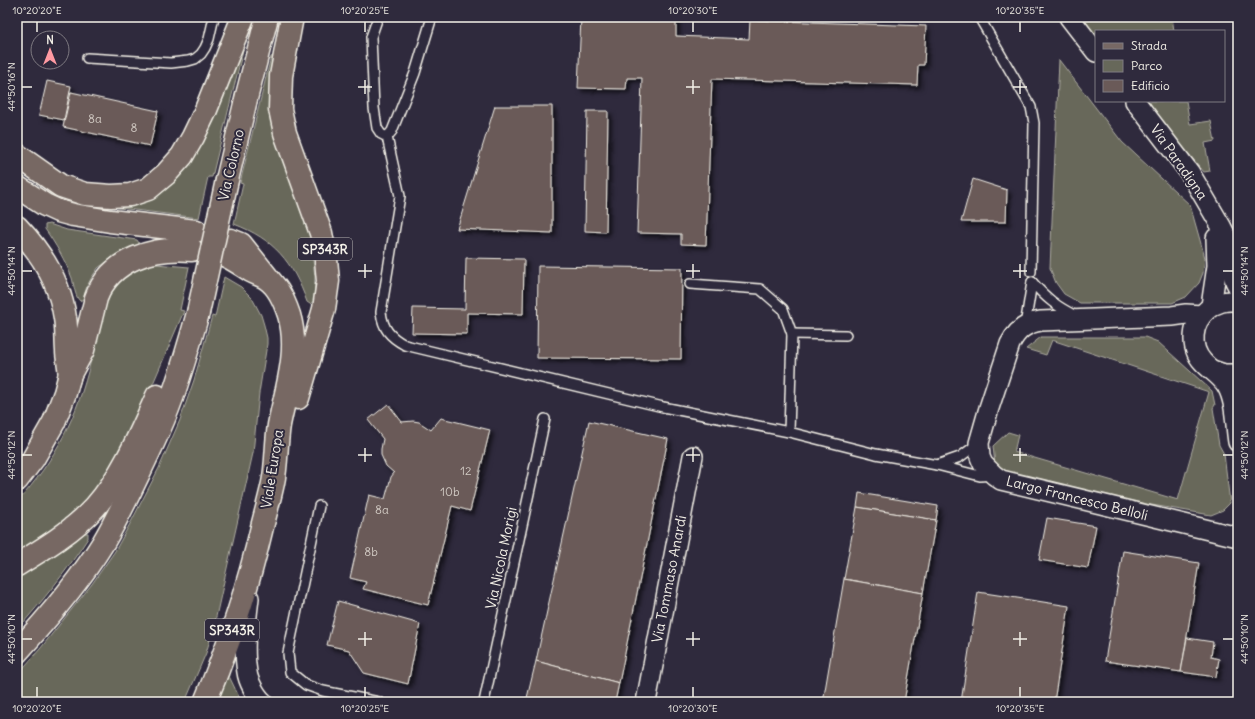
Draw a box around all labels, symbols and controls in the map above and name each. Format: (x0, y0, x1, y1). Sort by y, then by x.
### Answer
text: 10°20'20"E (12, 4, 62, 17)
text: 10°20'25"E (341, 4, 389, 17)
text: 10°20'30"E (668, 4, 718, 17)
text: 10°20'35"E (996, 4, 1044, 17)
north arrow (30, 30, 70, 70)
legend (1095, 30, 1225, 102)
text: N (46, 33, 54, 47)
text: Strada (1131, 38, 1167, 53)
text: Parco (1131, 58, 1163, 73)
text: 44°50'16"N (5, 62, 18, 112)
text: Edificio (1131, 78, 1170, 93)
house number: 8a (88, 111, 102, 126)
house number: 8 (131, 120, 138, 135)
street label: Via Paradigna (1146, 121, 1212, 203)
street label: Via Colorno (214, 127, 248, 203)
road number: SP343R (298, 238, 352, 260)
text: 44°50'14"N (5, 246, 18, 296)
text: 44°50'14"N (1238, 246, 1251, 296)
street label: Viale Europa (257, 428, 287, 510)
text: 44°50'12"N (5, 431, 18, 479)
text: 44°50'12"N (1238, 431, 1251, 479)
house number: 12 (460, 463, 472, 478)
street label: Largo Francesco Belloli (1004, 472, 1150, 524)
house number: 10b (440, 484, 460, 499)
house number: 8a (375, 502, 389, 517)
street label: Via Nicola Morigi (481, 505, 521, 611)
street label: Via Tommaso Anardi (648, 514, 690, 644)
house number: 8b (364, 544, 378, 559)
text: 44°50'10"N (5, 614, 18, 664)
text: 44°50'10"N (1238, 614, 1251, 664)
road number: SP343R (205, 619, 259, 641)
text: 10°20'20"E (12, 702, 62, 715)
text: 10°20'25"E (341, 702, 389, 715)
text: 10°20'30"E (668, 702, 718, 715)
text: 10°20'35"E (996, 702, 1044, 715)

